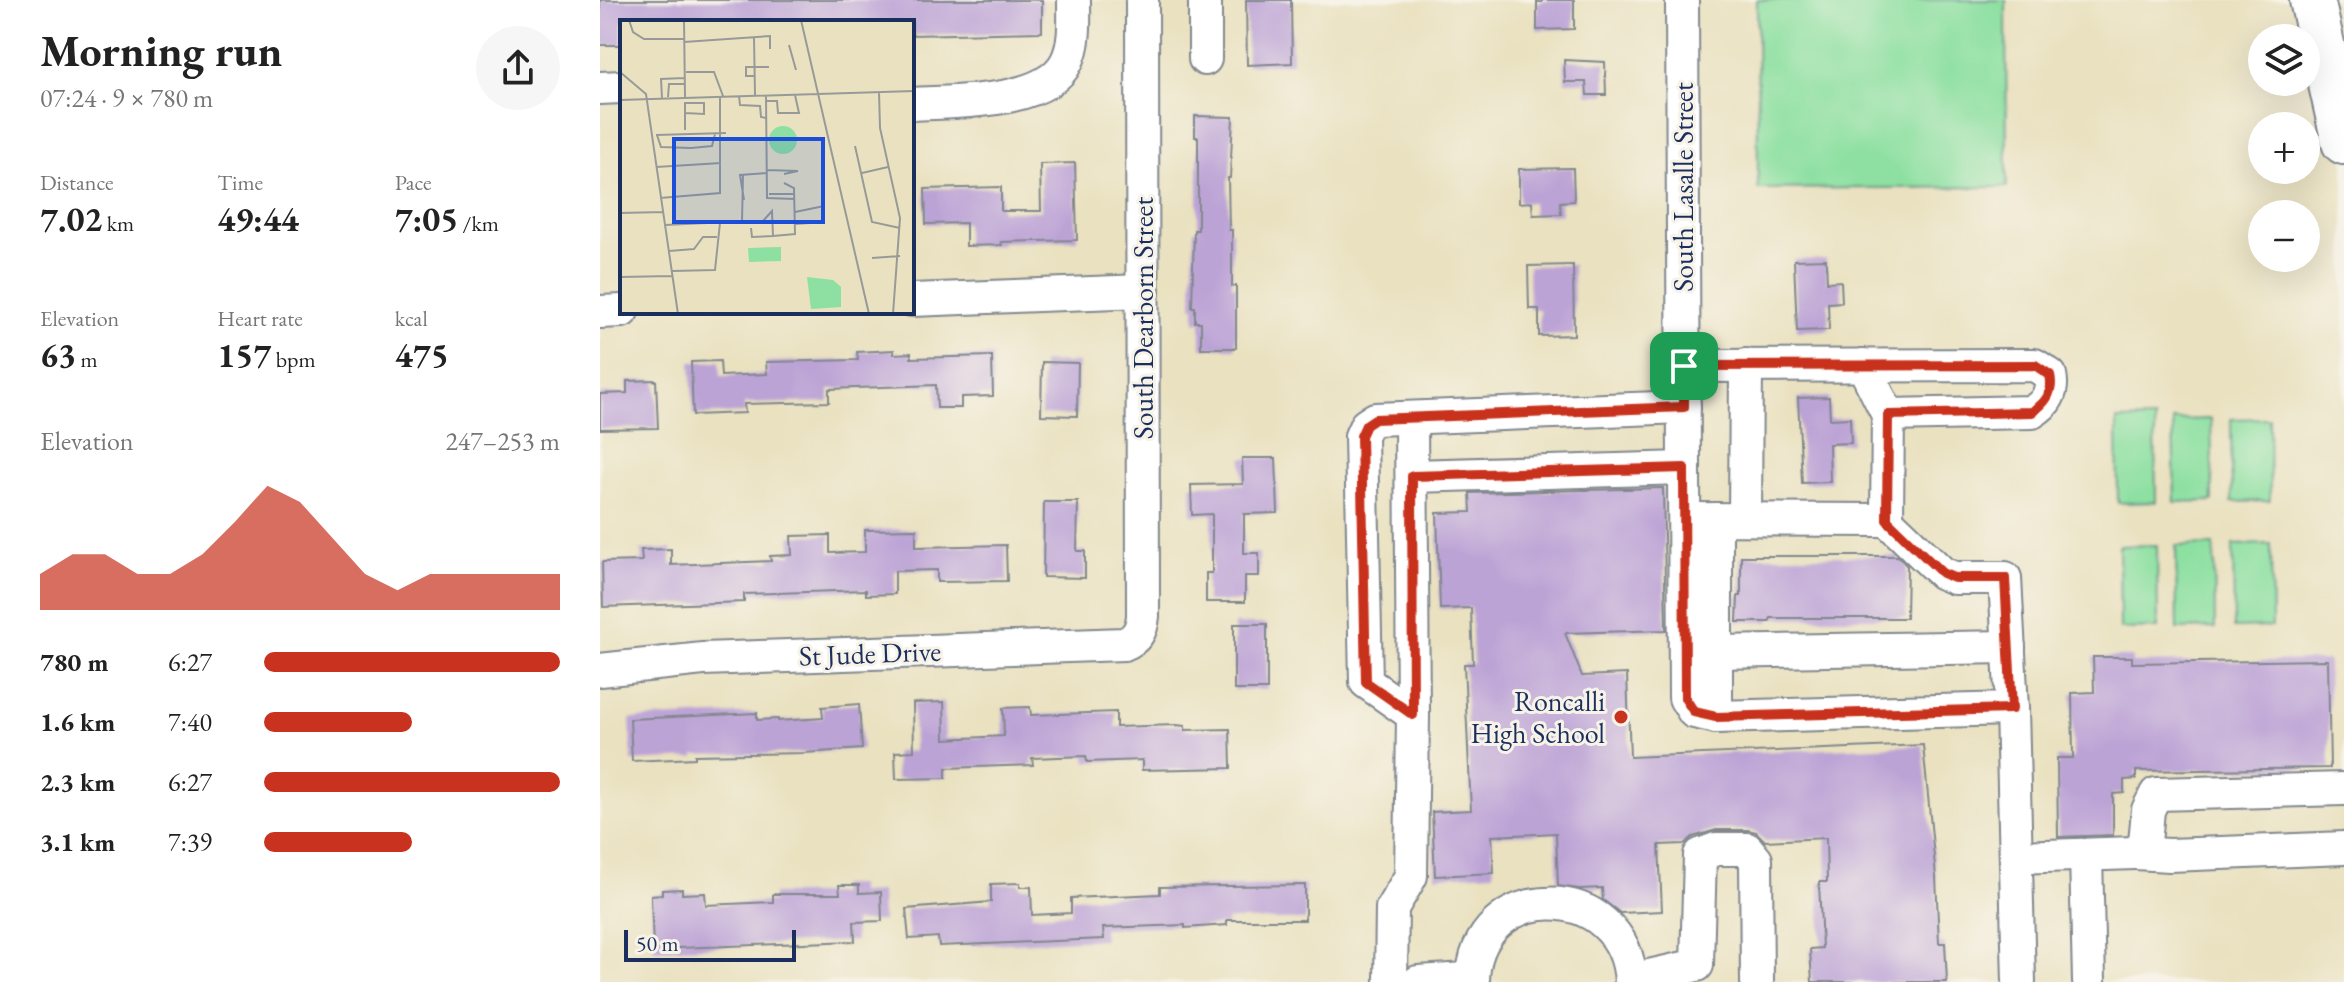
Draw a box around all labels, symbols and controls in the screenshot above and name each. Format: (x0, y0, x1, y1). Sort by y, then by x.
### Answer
inset map (620, 20, 914, 314)
text: Morning run (40, 22, 282, 79)
map controls (2248, 24, 2320, 272)
button: layers (2248, 24, 2320, 96)
button: share (476, 26, 560, 110)
text: 07:24 · 9 × 780 m (40, 81, 213, 115)
street label: South Lasalle Street (1665, 82, 1701, 292)
button: + (2248, 112, 2320, 184)
text: Distance (40, 168, 113, 197)
text: Time (217, 168, 263, 197)
text: Pace (395, 168, 432, 197)
text: 7.02 (40, 197, 102, 241)
text: 49:44 (217, 197, 299, 241)
text: 7:05 (395, 197, 458, 241)
street label: South Dearborn Street (1125, 197, 1161, 439)
button: − (2248, 200, 2320, 272)
text: km (102, 209, 134, 238)
text: /km (458, 209, 499, 238)
text: Elevation (40, 304, 119, 333)
text: Heart rate (217, 304, 303, 333)
text: kcal (395, 304, 428, 333)
pin (1650, 332, 1718, 400)
text: 63 (40, 333, 76, 377)
text: 157 (217, 333, 271, 377)
text: 475 (395, 333, 449, 377)
icon: arrive (1662, 344, 1706, 388)
text: m (76, 345, 98, 374)
text: bpm (271, 345, 316, 374)
text: Elevation (40, 424, 134, 458)
text: 247–253 m (445, 424, 560, 458)
street label: St Jude Drive (798, 633, 942, 673)
text: 780 m (40, 645, 108, 679)
text: 6:27 (168, 645, 212, 679)
place label: Roncalli High School (1470, 683, 1605, 751)
text: 1.6 km (40, 705, 115, 739)
text: 7:40 (168, 705, 212, 739)
marker: Roncalli High School (1612, 708, 1630, 726)
text: 2.3 km (40, 765, 115, 799)
text: 6:27 (168, 765, 212, 799)
text: 3.1 km (40, 825, 115, 859)
text: 7:39 (168, 825, 212, 859)
scale bar (624, 926, 796, 962)
text: 50 m (636, 929, 679, 958)

